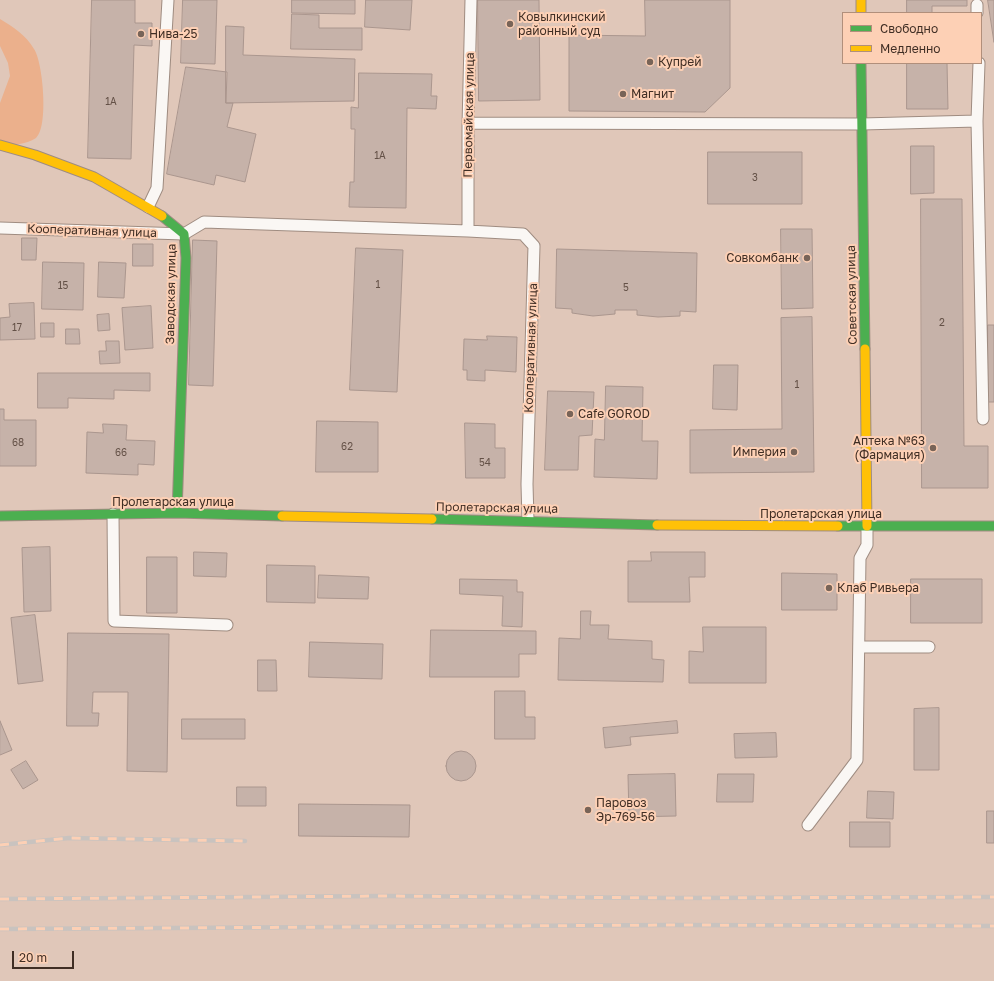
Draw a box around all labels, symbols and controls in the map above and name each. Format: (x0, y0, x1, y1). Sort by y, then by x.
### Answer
place label: Ковылкинский районный суд (518, 10, 606, 38)
legend (842, 12, 982, 64)
marker: Ковылкинский районный суд (505, 19, 515, 29)
text: Свободно (880, 21, 938, 36)
place label: Нива-25 (149, 27, 197, 41)
marker: Нива-25 (136, 29, 146, 39)
text: Медленно (880, 41, 940, 56)
street label: Первомайская улица (461, 52, 477, 178)
place label: Купрей (658, 55, 701, 69)
marker: Купрей (645, 57, 655, 67)
place label: Магнит (631, 87, 674, 101)
marker: Магнит (618, 89, 628, 99)
house number: 1А (105, 96, 117, 108)
house number: 1А (374, 150, 386, 162)
house number: 3 (752, 172, 758, 184)
street label: Кооперативная улица (27, 222, 157, 240)
street label: Заводская улица (163, 244, 179, 344)
street label: Советская улица (844, 245, 860, 345)
place label: Совкомбанк (726, 251, 799, 265)
marker: Совкомбанк (802, 253, 812, 263)
house number: 1 (376, 279, 380, 291)
house number: 15 (58, 280, 68, 292)
house number: 5 (623, 282, 629, 294)
street label: Кооперативная улица (522, 283, 540, 413)
house number: 2 (939, 317, 945, 329)
house number: 17 (12, 322, 22, 334)
house number: 1 (795, 379, 799, 391)
place label: Cafe GOROD (578, 407, 650, 421)
marker: Cafe GOROD (565, 409, 575, 419)
place label: Аптека №63 (Фармация) (853, 434, 925, 462)
house number: 68 (12, 437, 24, 449)
house number: 62 (341, 441, 353, 453)
marker: Аптека №63 (Фармация) (928, 443, 938, 453)
place label: Империя (733, 445, 786, 459)
house number: 66 (115, 447, 127, 459)
marker: Империя (789, 447, 799, 457)
house number: 54 (479, 457, 491, 469)
street label: Пролетарская улица (112, 495, 234, 509)
street label: Пролетарская улица (436, 500, 558, 516)
street label: Пролетарская улица (760, 507, 882, 521)
place label: Клаб Ривьера (837, 581, 919, 595)
marker: Клаб Ривьера (824, 583, 834, 593)
place label: Паровоз Эр-769-56 (596, 796, 655, 824)
marker: Паровоз Эр-769-56 (583, 805, 593, 815)
scale bar (14, 943, 76, 969)
text: 20 m (19, 950, 47, 965)

